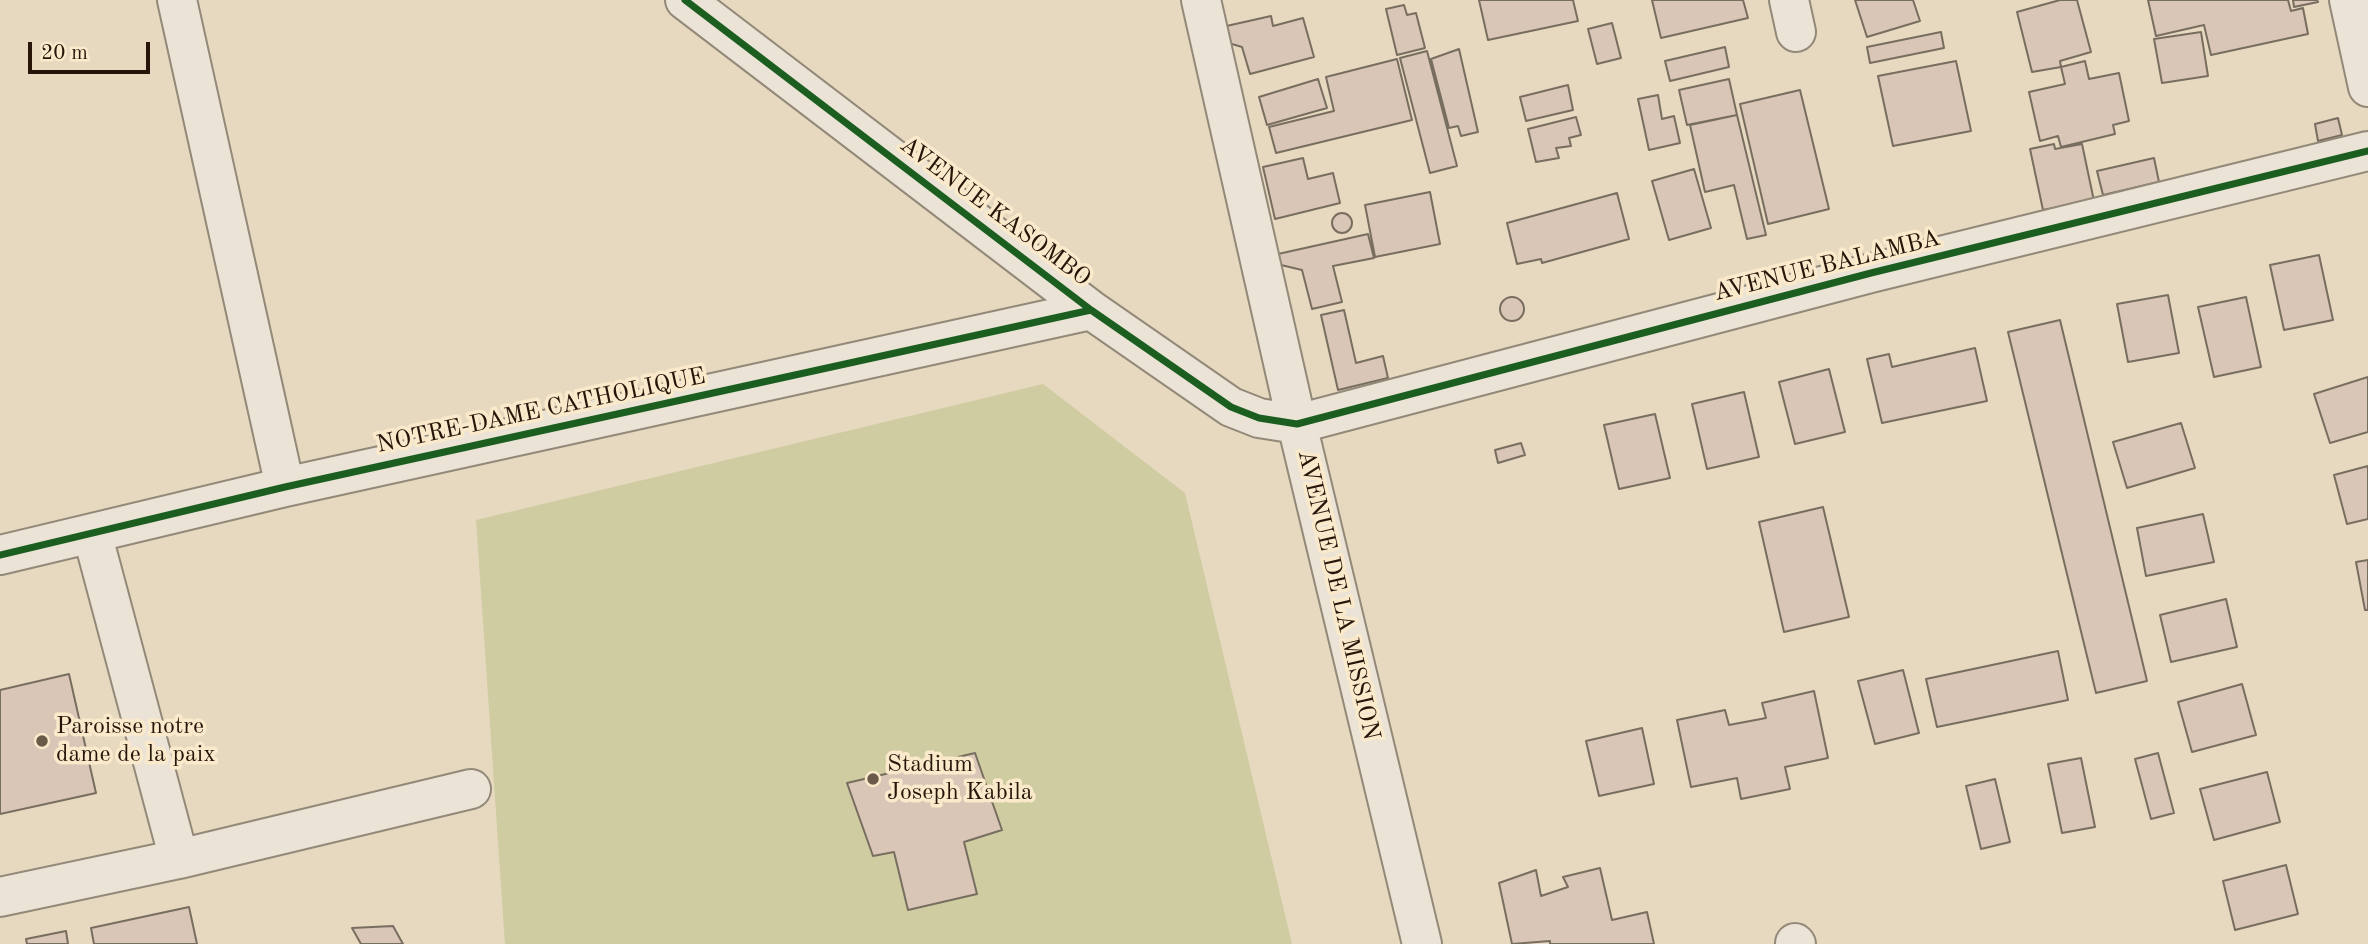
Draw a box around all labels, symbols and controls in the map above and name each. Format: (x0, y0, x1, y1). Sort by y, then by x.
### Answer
scale bar (32, 28, 154, 72)
text: 20 m (41, 43, 88, 64)
street label: AVENUE KASOMBO (894, 131, 1096, 293)
street label: AVENUE BALAMBA (1711, 224, 1943, 308)
street label: NOTRE-DAME CATHOLIQUE (374, 362, 708, 460)
street label: AVENUE DE LA MISSION (1291, 447, 1385, 743)
place label: Paroisse notre dame de la paix (56, 713, 216, 769)
marker: Paroisse notre dame de la paix (34, 733, 50, 749)
place label: Stadium Joseph Kabila (887, 751, 1033, 807)
marker: Stadium Joseph Kabila (865, 771, 881, 787)

